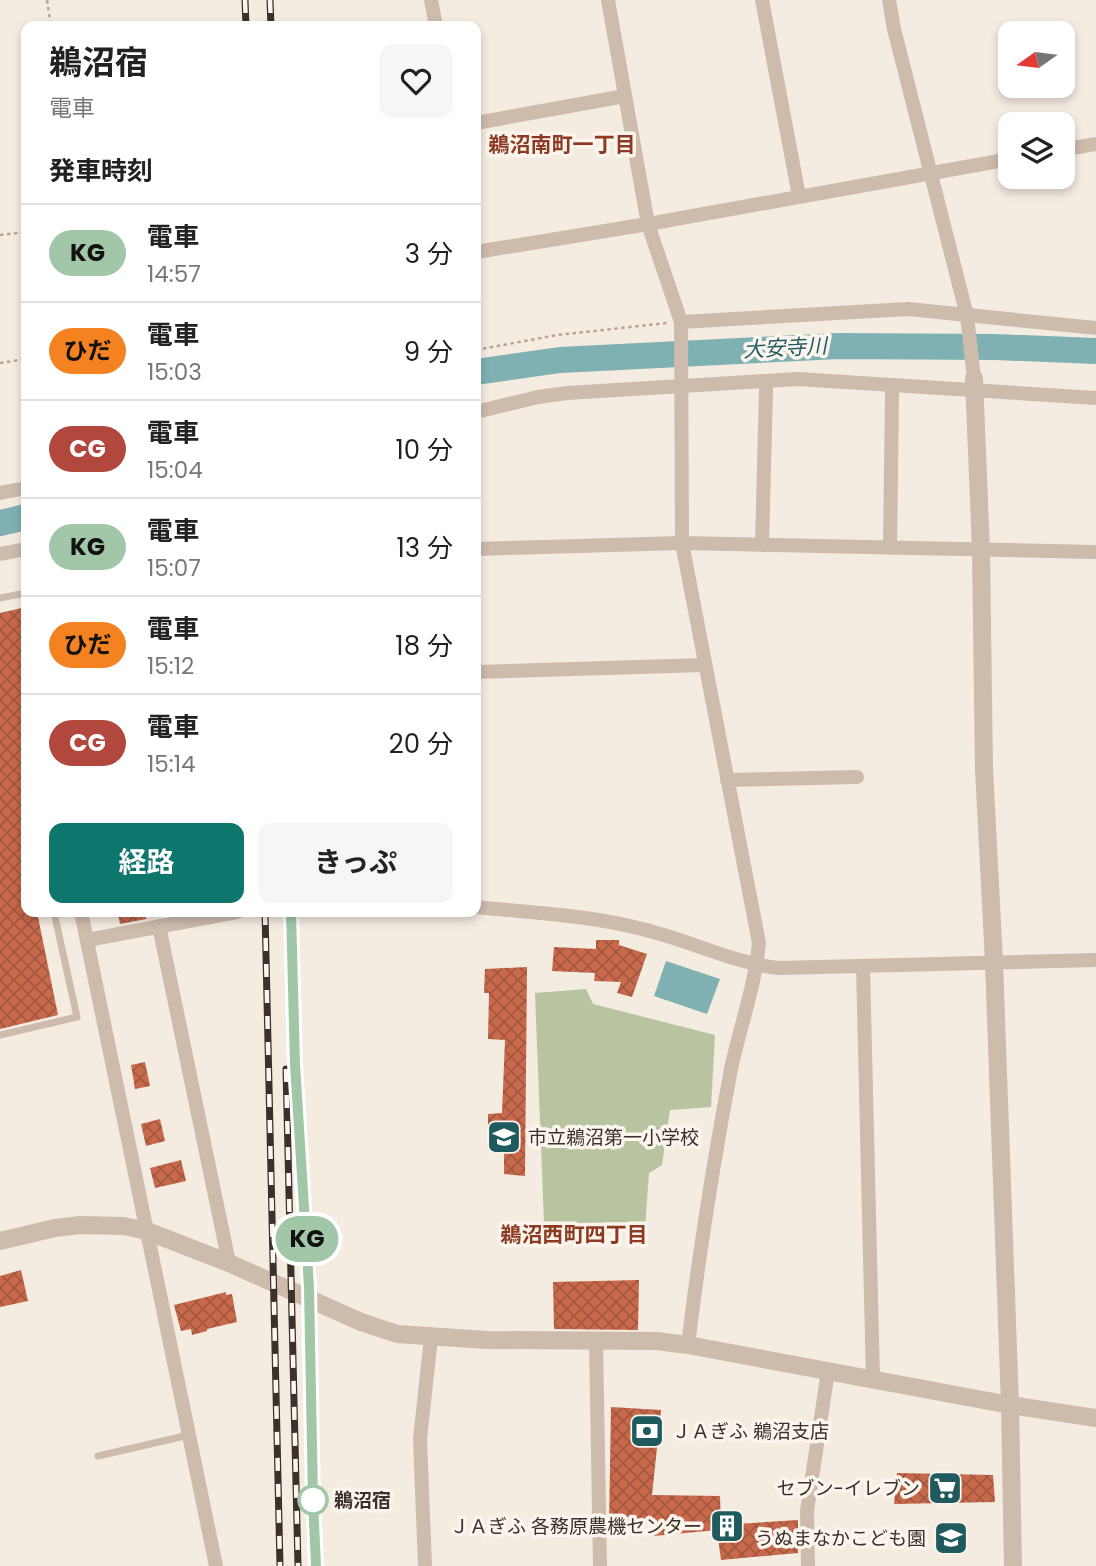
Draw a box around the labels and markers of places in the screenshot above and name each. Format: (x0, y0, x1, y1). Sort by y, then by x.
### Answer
school or university icon: 市立鵜沼第一小学校 (485, 1118, 523, 1156)
place label: 市立鵜沼第一小学校 (528, 1124, 699, 1151)
bank icon: ＪＡぎふ 鵜沼支店 (628, 1412, 666, 1450)
place label: ＪＡぎふ 鵜沼支店 (672, 1418, 829, 1445)
supermarket icon: セブン-イレブン (926, 1469, 964, 1507)
place label: セブン-イレブン (777, 1475, 920, 1502)
marker: 鵜沼宿 (298, 1485, 328, 1515)
place label: 鵜沼宿 (334, 1487, 391, 1514)
building icon: ＪＡぎふ 各務原農機センター (708, 1507, 746, 1545)
place label: ＪＡぎふ 各務原農機センター (450, 1513, 702, 1540)
school or university icon: うぬまなかこども園 (932, 1519, 970, 1557)
place label: うぬまなかこども園 (755, 1525, 926, 1552)

